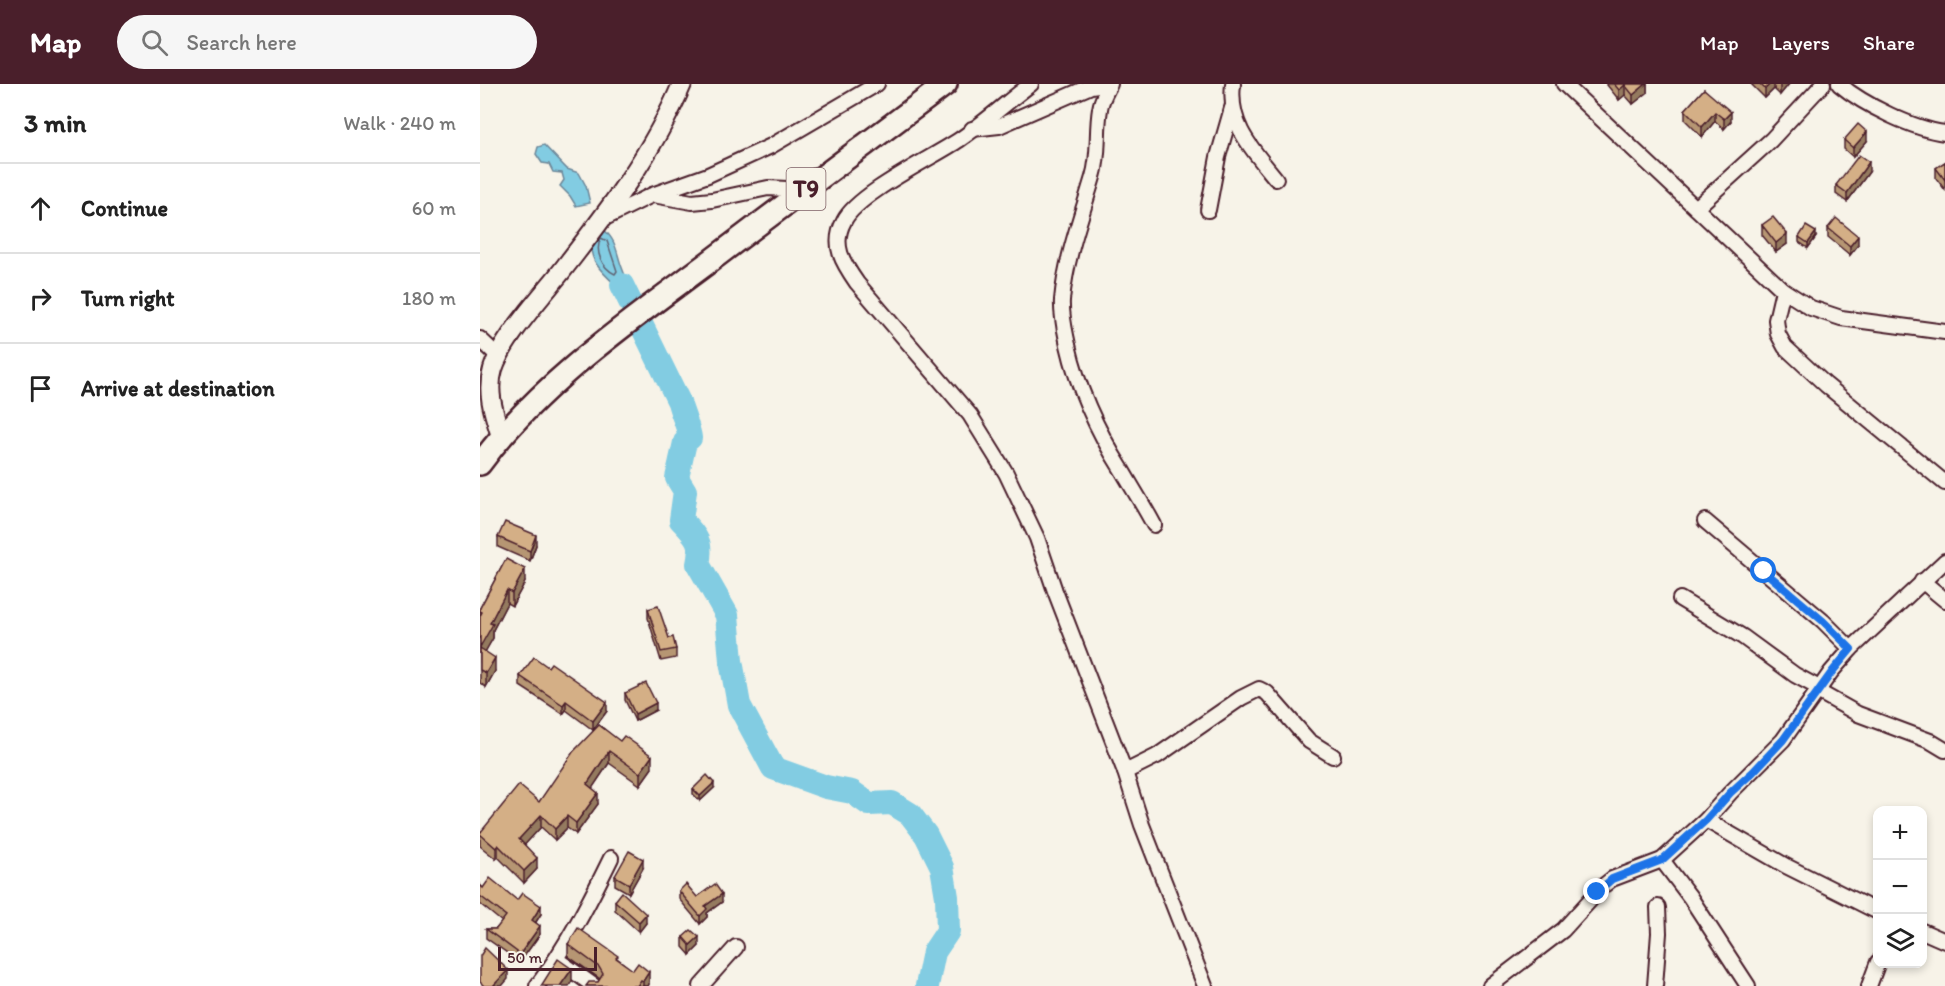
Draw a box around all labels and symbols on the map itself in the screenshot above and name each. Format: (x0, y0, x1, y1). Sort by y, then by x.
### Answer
road number: T9 (786, 168, 826, 210)
route start (1750, 557, 1776, 583)
route end (1583, 878, 1609, 904)
scale bar (498, 944, 597, 972)

